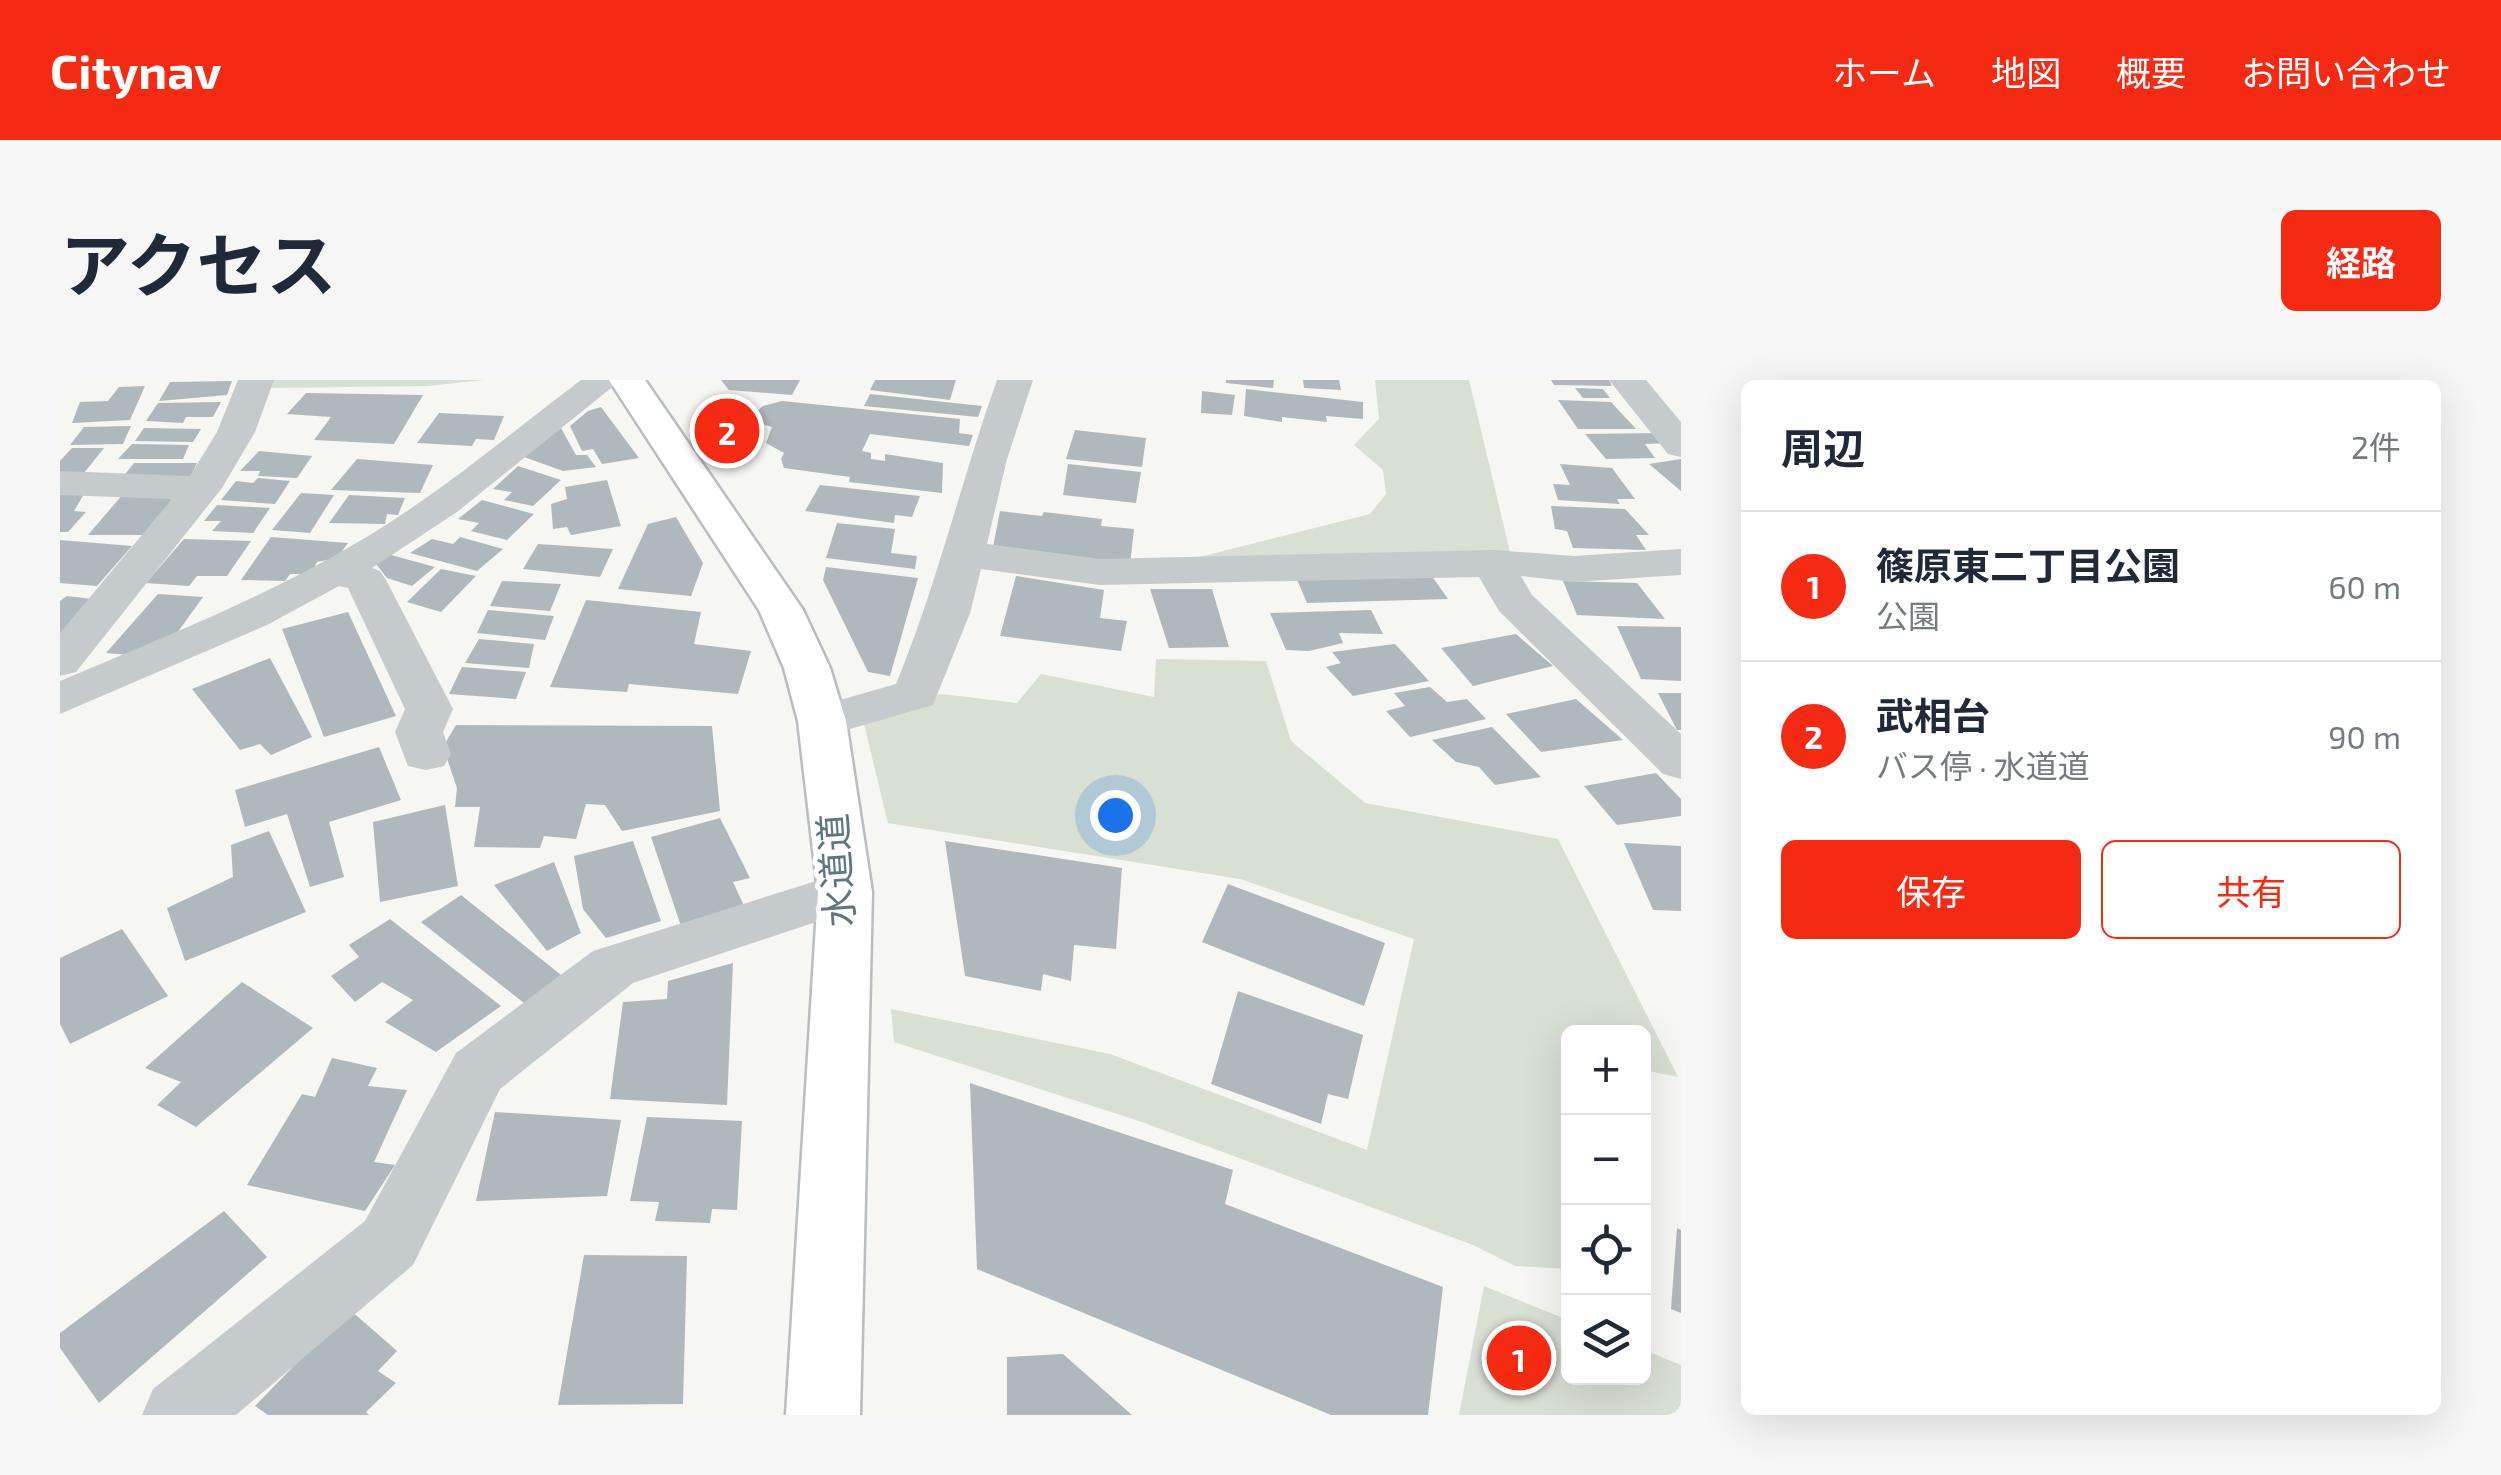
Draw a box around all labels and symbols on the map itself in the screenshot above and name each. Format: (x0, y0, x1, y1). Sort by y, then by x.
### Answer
pin: 2 (694, 393, 760, 468)
your location (1090, 790, 1141, 841)
street label: 水道道 (808, 812, 862, 929)
pin: 1 (1486, 1320, 1552, 1396)

